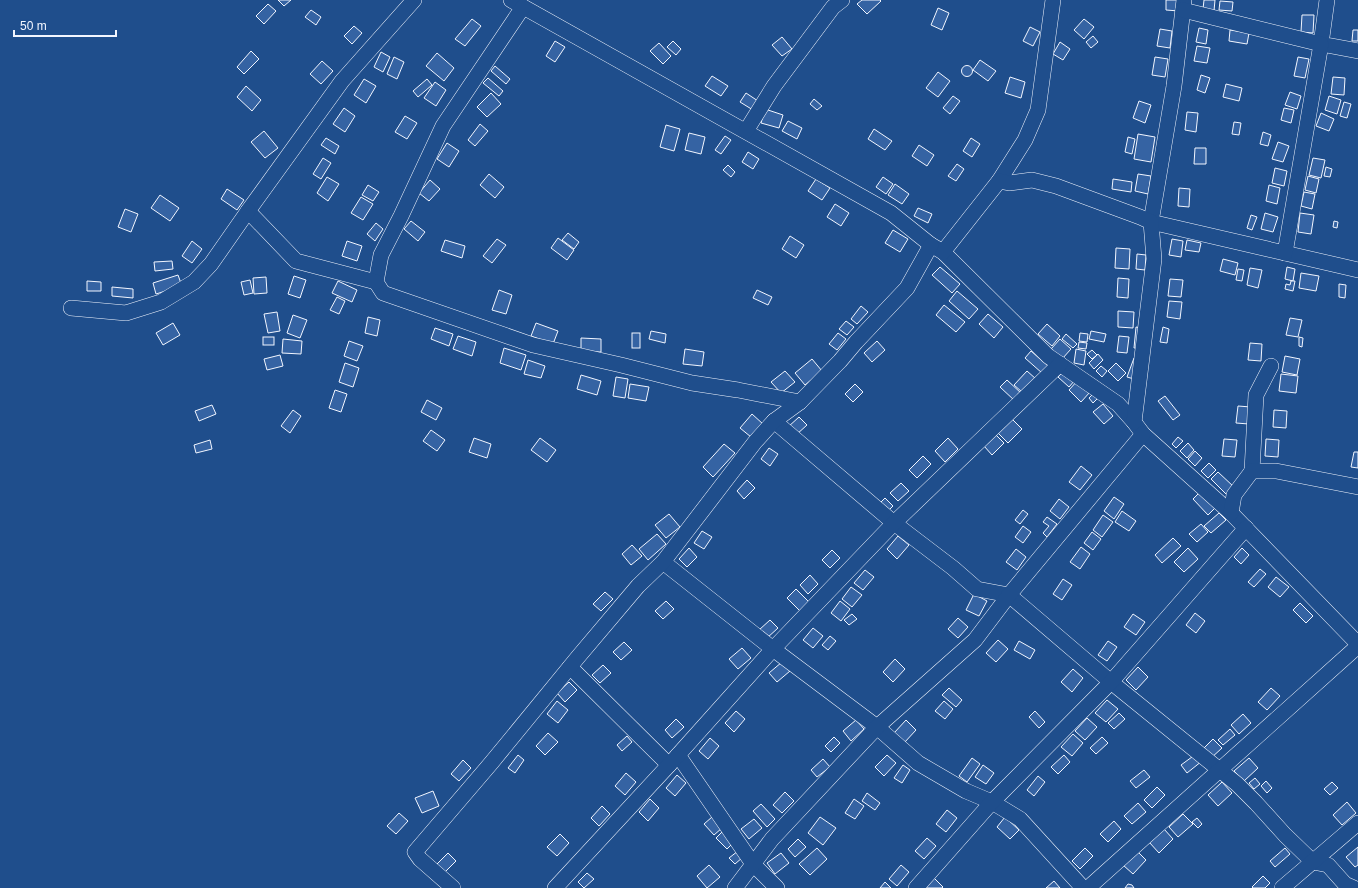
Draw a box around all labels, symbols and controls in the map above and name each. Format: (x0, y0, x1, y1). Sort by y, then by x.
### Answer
scale bar (14, 12, 116, 38)
text: 50 m (20, 19, 47, 33)

